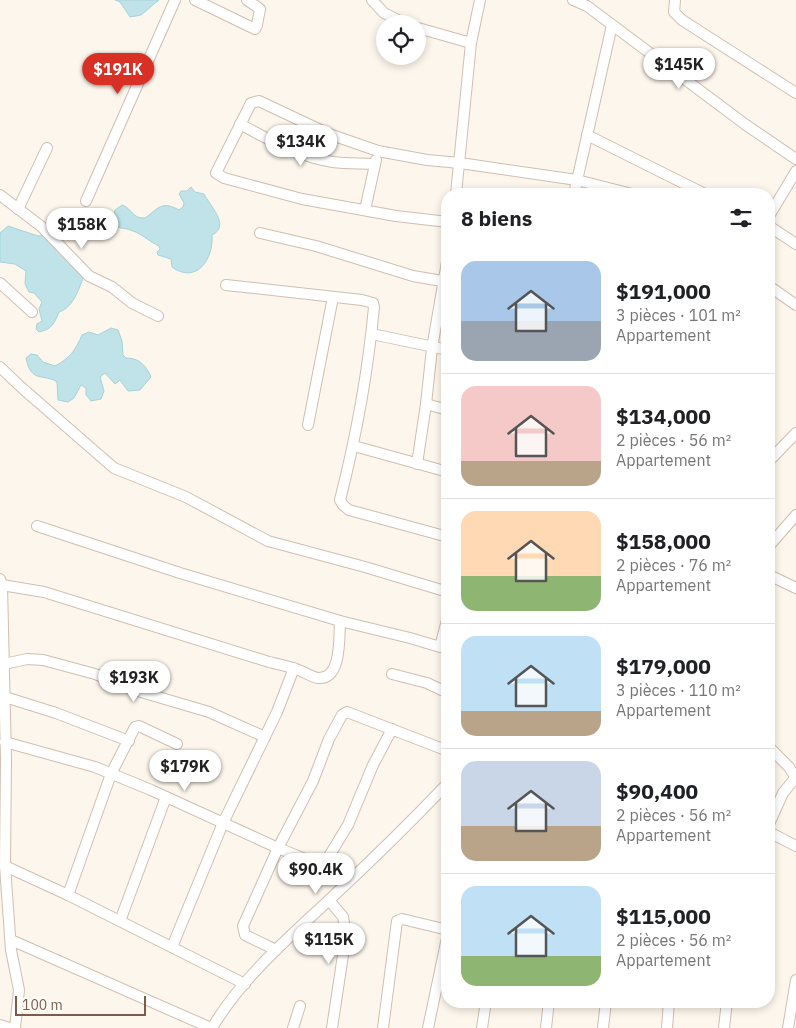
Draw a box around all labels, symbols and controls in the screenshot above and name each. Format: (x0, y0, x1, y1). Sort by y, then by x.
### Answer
map controls (376, 15, 426, 65)
button: locate (376, 15, 426, 65)
pin: $145K (644, 48, 714, 90)
pin: $191K (83, 52, 153, 95)
text: $145K (654, 54, 704, 74)
text: $191K (93, 59, 143, 79)
pin: $134K (266, 124, 336, 167)
text: $134K (276, 131, 326, 151)
text: 8 biens (461, 204, 532, 232)
icon: filters (727, 204, 755, 232)
pin: $158K (47, 208, 117, 250)
text: $158K (57, 214, 107, 234)
text: $191,000 (616, 277, 711, 305)
icon: home (501, 281, 561, 341)
text: 3 pièces · 101 m² (616, 305, 741, 325)
text: Appartement (616, 325, 711, 345)
text: $134,000 (616, 402, 711, 430)
icon: home (501, 406, 561, 466)
text: 2 pièces · 56 m² (616, 430, 731, 450)
text: Appartement (616, 450, 711, 470)
text: $158,000 (616, 527, 711, 555)
icon: home (501, 531, 561, 591)
text: 2 pièces · 76 m² (616, 555, 731, 575)
text: Appartement (616, 575, 711, 595)
text: $179,000 (616, 652, 711, 680)
icon: home (501, 656, 561, 716)
pin: $193K (99, 660, 169, 703)
text: $193K (109, 667, 159, 687)
text: 3 pièces · 110 m² (616, 680, 741, 700)
text: Appartement (616, 700, 711, 720)
pin: $179K (150, 750, 220, 792)
text: $179K (160, 756, 210, 776)
text: $90,400 (616, 777, 698, 805)
icon: home (501, 781, 561, 841)
text: 2 pièces · 56 m² (616, 805, 731, 825)
text: Appartement (616, 825, 711, 845)
pin: $90.4K (275, 852, 357, 895)
text: $90.4K (289, 859, 343, 879)
text: $115,000 (616, 902, 711, 930)
icon: home (501, 906, 561, 966)
pin: $115K (294, 922, 364, 965)
text: $115K (304, 929, 354, 949)
text: 2 pièces · 56 m² (616, 930, 731, 950)
text: Appartement (616, 950, 711, 970)
scale bar (15, 993, 146, 1016)
text: 100 m (22, 996, 63, 1014)

